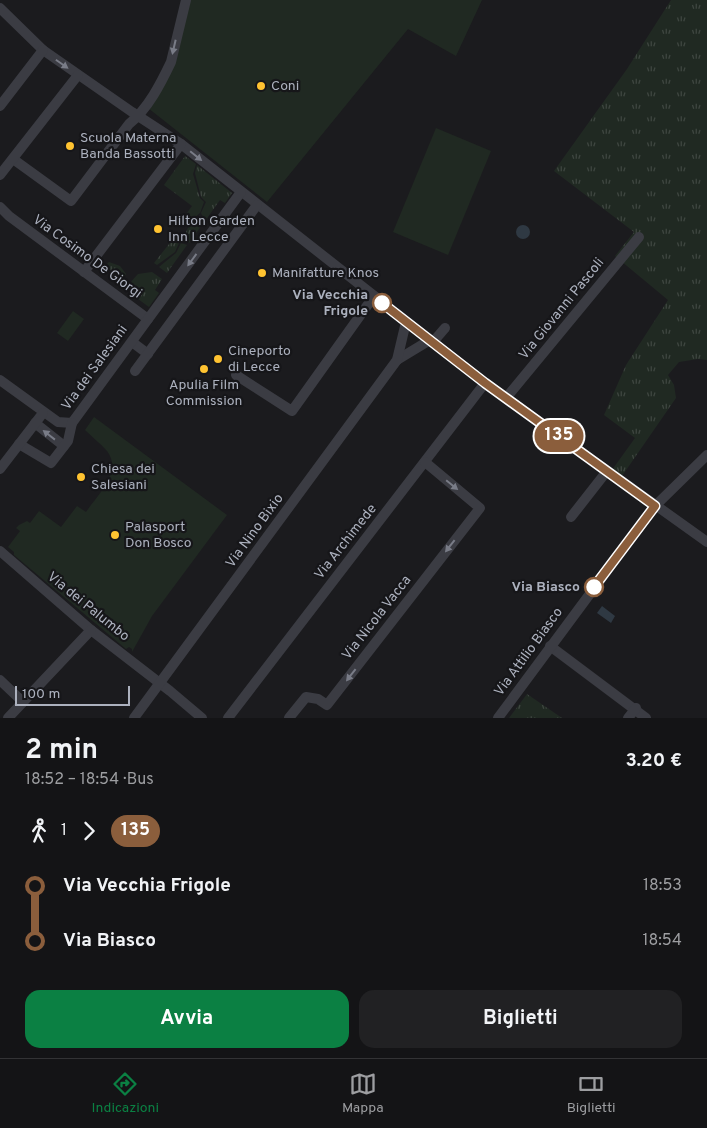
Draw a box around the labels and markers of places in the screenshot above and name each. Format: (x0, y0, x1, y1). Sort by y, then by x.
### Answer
place label: Coni (271, 78, 299, 95)
marker: Coni (255, 80, 267, 92)
place label: Scuola Materna Banda Bassotti (80, 130, 176, 163)
marker: Scuola Materna Banda Bassotti (64, 140, 76, 152)
place label: Hilton Garden Inn Lecce (168, 213, 255, 246)
marker: Hilton Garden Inn Lecce (152, 223, 164, 235)
place label: Manifatture Knos (272, 265, 379, 282)
marker: Manifatture Knos (256, 267, 268, 279)
place label: Via Vecchia Frigole (292, 287, 368, 320)
marker: Via Vecchia Frigole (372, 293, 392, 313)
place label: Cineporto di Lecce (228, 343, 291, 376)
marker: Cineporto di Lecce (212, 353, 224, 365)
marker: Apulia Film Commission (198, 363, 210, 375)
place label: Apulia Film Commission (166, 377, 242, 410)
place label: Chiesa dei Salesiani (91, 461, 155, 494)
marker: Chiesa dei Salesiani (75, 471, 87, 483)
place label: Palasport Don Bosco (125, 519, 192, 552)
marker: Palasport Don Bosco (109, 529, 121, 541)
marker: Via Biasco (584, 577, 604, 597)
place label: Via Biasco (512, 579, 580, 596)

